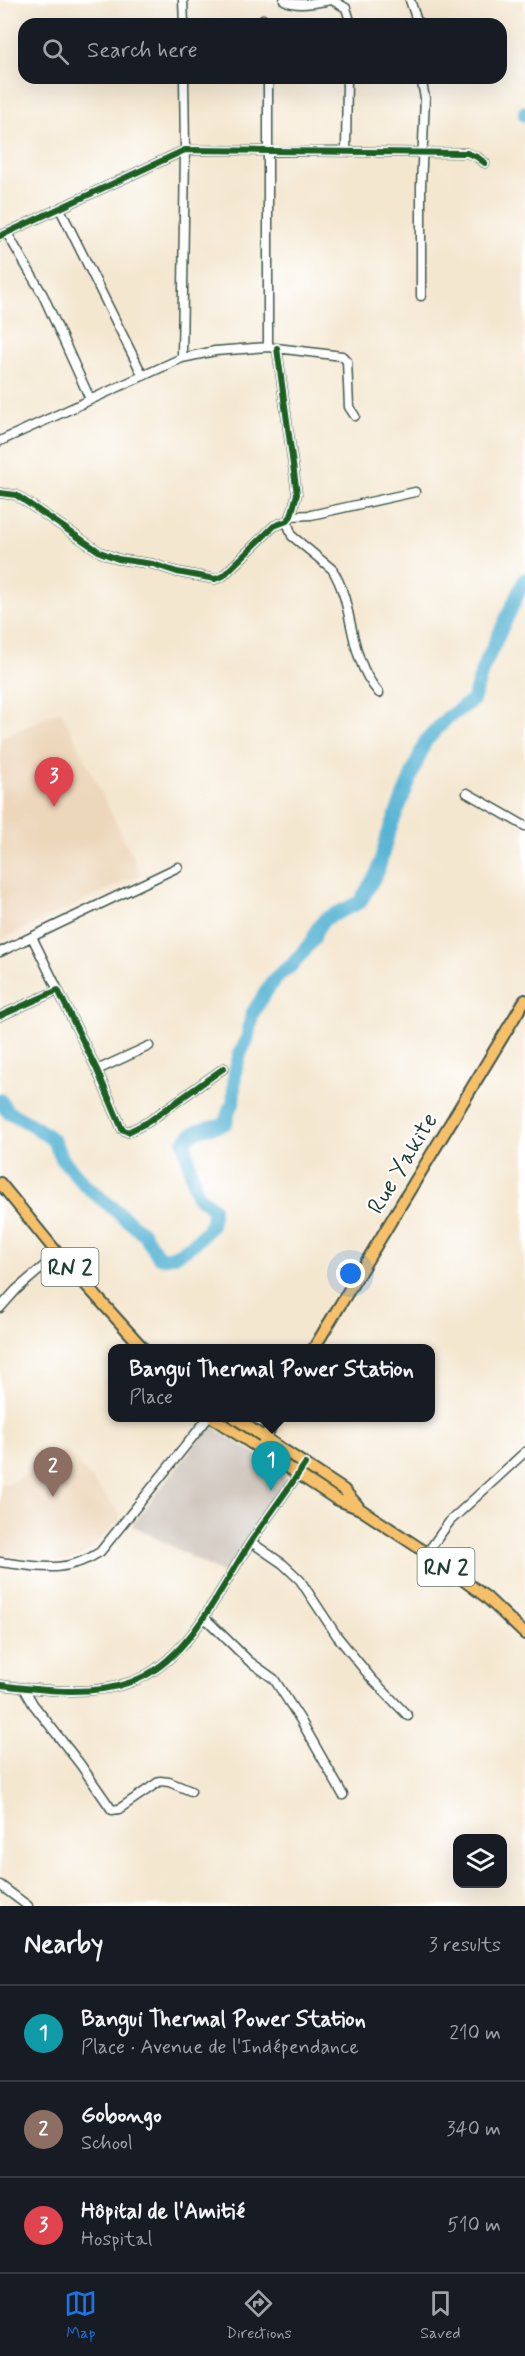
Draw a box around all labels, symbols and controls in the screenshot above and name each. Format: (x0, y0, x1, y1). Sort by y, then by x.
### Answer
search box (18, 18, 507, 84)
icon: search (39, 35, 72, 68)
text: Search here (87, 37, 198, 65)
pin: 3 (34, 758, 74, 807)
street label: Rue Yakite (361, 1107, 446, 1220)
road number: RN 2 (42, 1248, 98, 1286)
your location (336, 1259, 365, 1288)
popup (108, 1344, 435, 1422)
text: Bangui Thermal Power Station (129, 1356, 414, 1384)
text: Place (129, 1384, 173, 1411)
pin: 1 (252, 1442, 290, 1491)
pin: 2 (34, 1448, 72, 1497)
road number: RN 2 (418, 1548, 474, 1586)
map controls (453, 1834, 507, 1888)
button: layers (453, 1834, 507, 1888)
text: Nearby (24, 1928, 103, 1962)
text: 3 results (429, 1932, 501, 1959)
text: Bangui Thermal Power Station (81, 2006, 366, 2034)
text: 1 (39, 2020, 48, 2047)
text: 210 m (449, 2020, 501, 2047)
text: Place · Avenue de l'Indépendance (81, 2034, 359, 2061)
text: Gobongo (81, 2102, 162, 2130)
text: 2 (39, 2116, 48, 2143)
text: 340 m (446, 2116, 501, 2143)
text: School (81, 2130, 133, 2157)
text: Hôpital de l'Amitié (81, 2198, 245, 2226)
text: 3 (39, 2212, 48, 2239)
text: 510 m (447, 2212, 501, 2239)
text: Hospital (81, 2226, 152, 2253)
tab: Map (64, 2287, 97, 2344)
tab: Directions (226, 2287, 292, 2344)
tab: Saved (420, 2287, 461, 2344)

